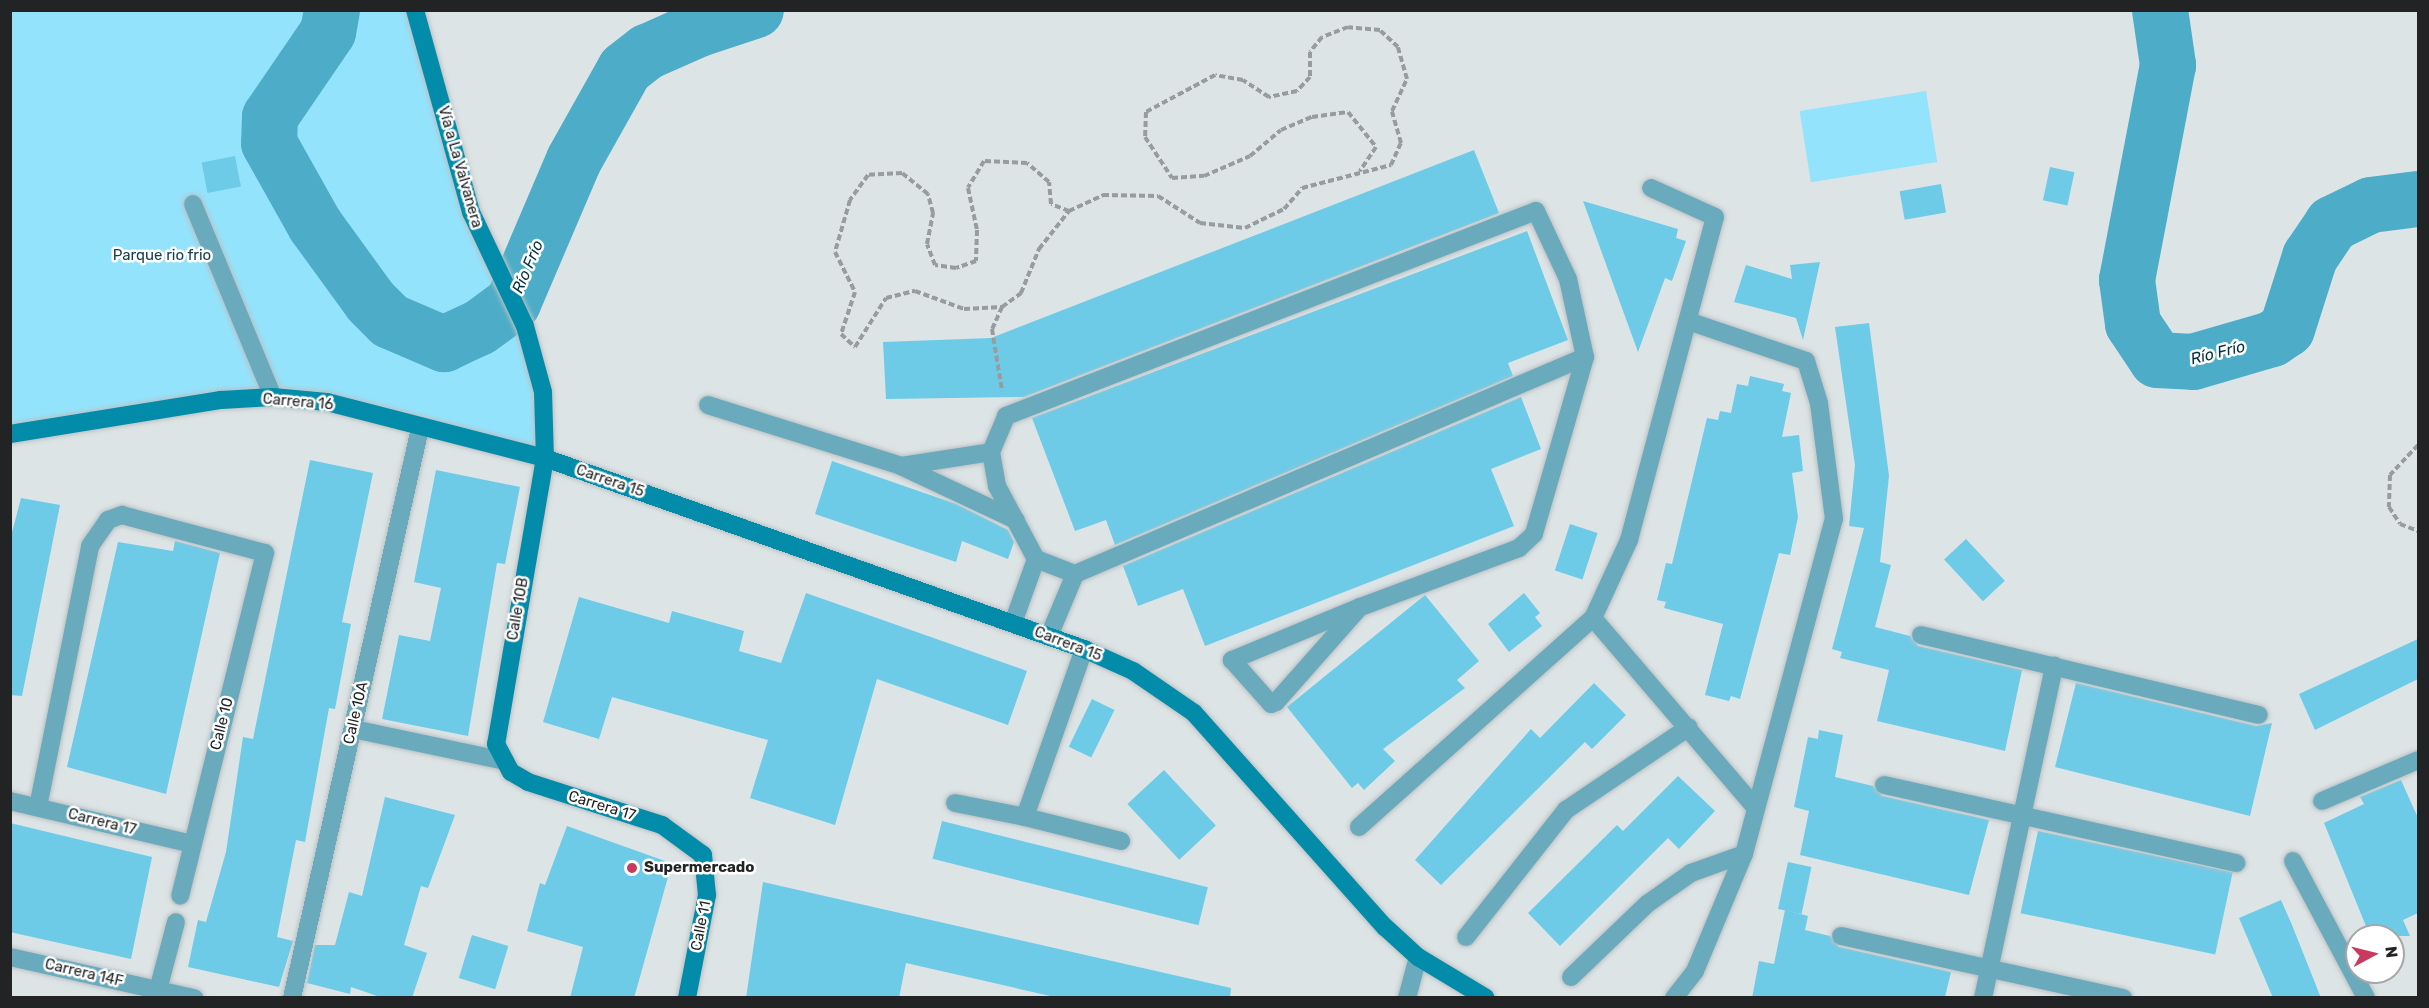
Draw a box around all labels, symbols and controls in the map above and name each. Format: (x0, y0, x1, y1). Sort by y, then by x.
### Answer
street label: Vía a La Valvanera (434, 104, 486, 230)
water label: Río Frío (508, 238, 548, 296)
park label: Parque rio frio (113, 247, 211, 265)
water label: Río Frío (2189, 337, 2247, 369)
street label: Carrera 16 (262, 390, 334, 414)
street label: Carrera 15 (574, 461, 646, 501)
street label: Calle 10B (504, 576, 532, 642)
street label: Carrera 15 (1032, 623, 1104, 665)
street label: Calle 10A (340, 680, 372, 746)
street label: Calle 10 (207, 696, 237, 752)
street label: Carrera 17 (566, 787, 638, 825)
street label: Carrera 17 (66, 805, 138, 839)
place label: Supermercado (644, 859, 754, 877)
marker: Supermercado (625, 861, 639, 875)
street label: Calle 11 (687, 900, 715, 952)
north arrow (2345, 924, 2405, 984)
text: N (2381, 945, 2402, 959)
street label: Carrera 14F (43, 955, 125, 991)

